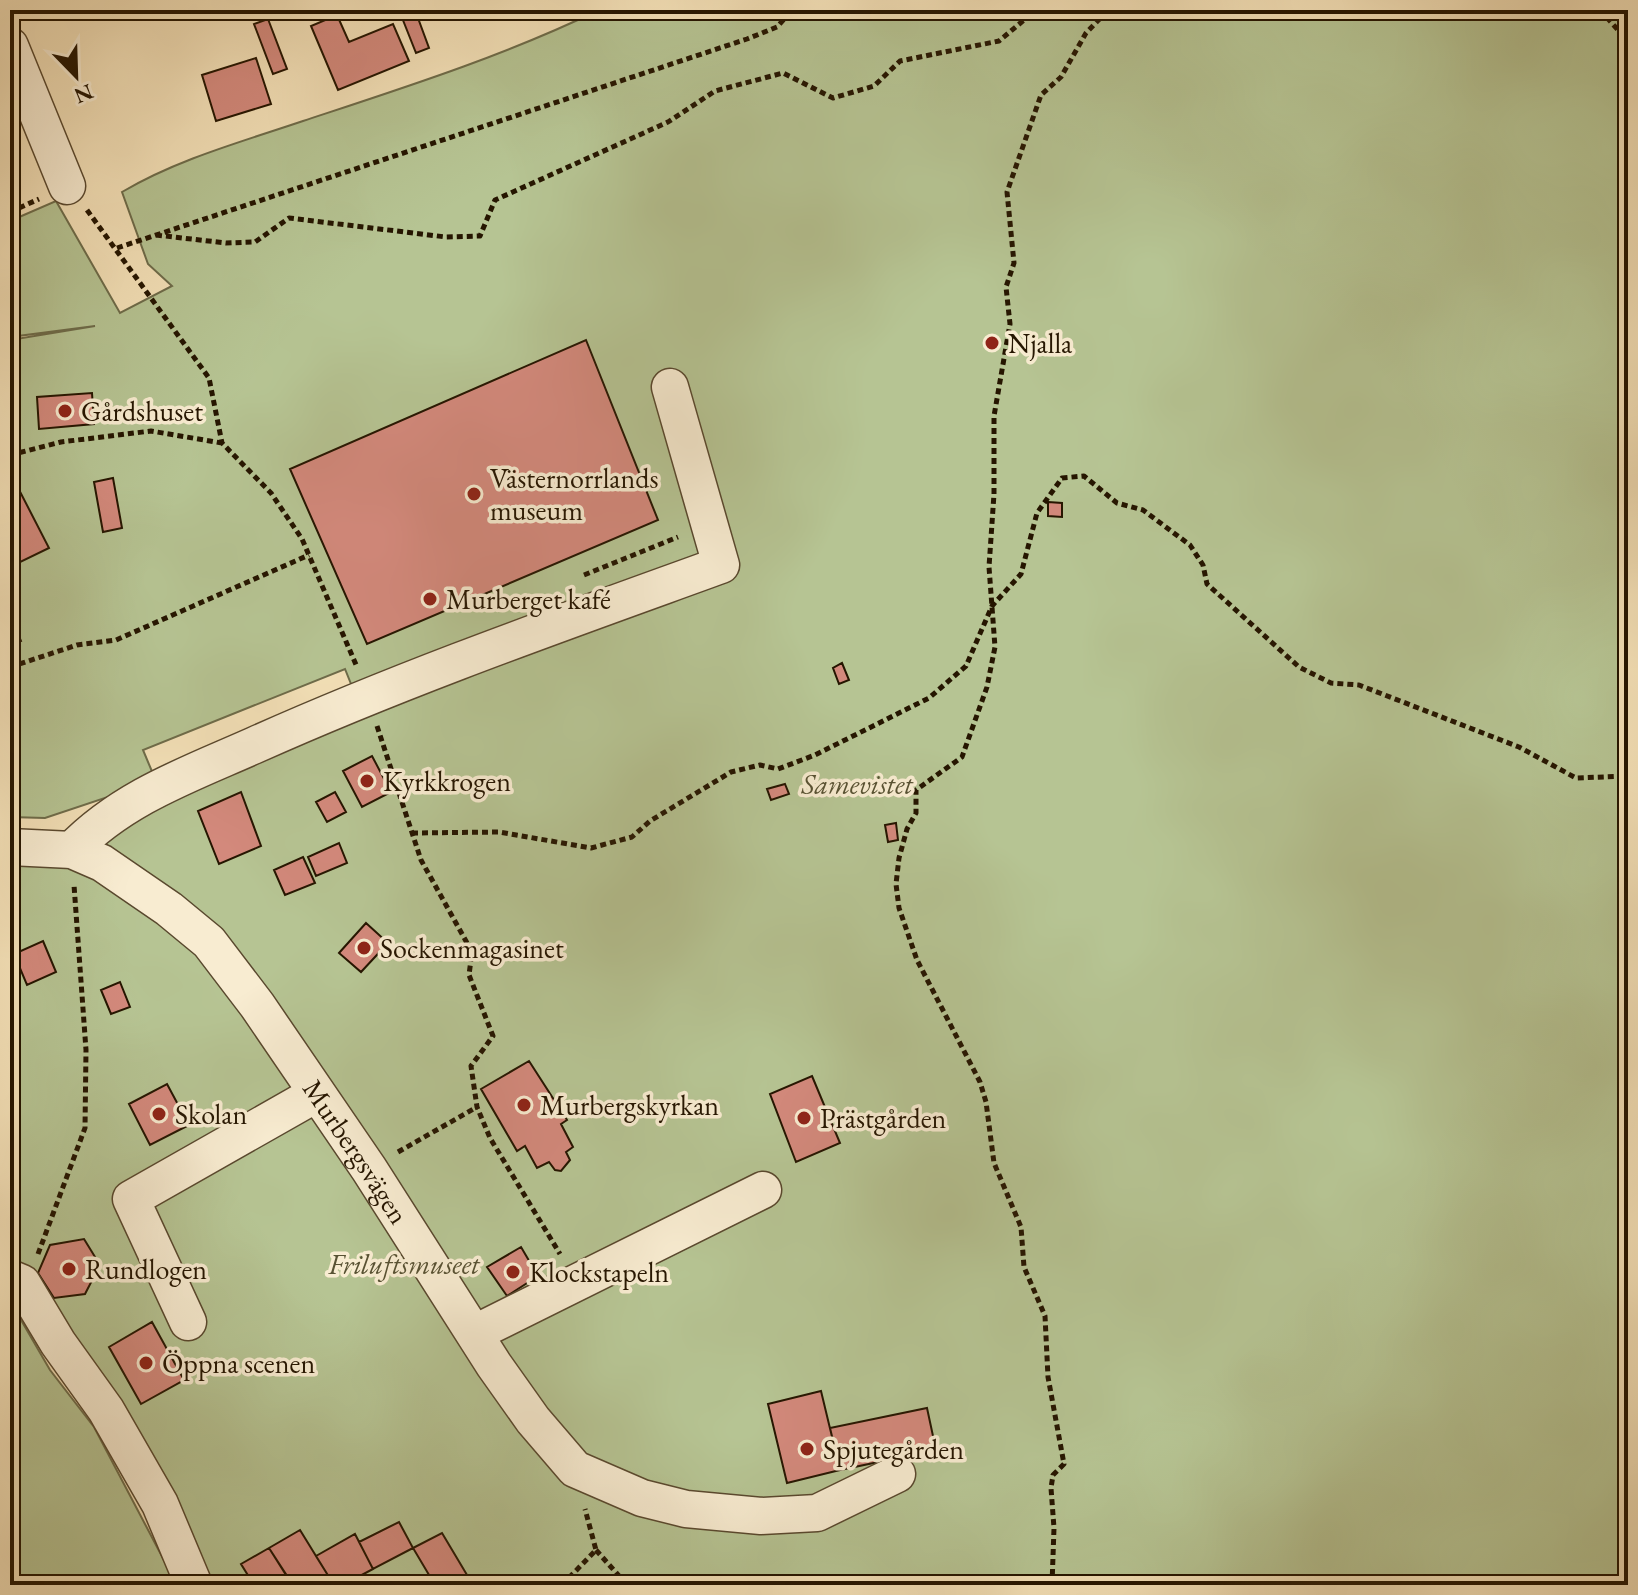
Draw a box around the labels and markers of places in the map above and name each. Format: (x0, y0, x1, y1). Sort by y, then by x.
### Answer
place label: Njalla (1008, 325, 1073, 361)
marker: Njalla (983, 334, 1001, 352)
place label: Gårdshuset (81, 393, 203, 429)
marker: Gårdshuset (56, 402, 74, 420)
place label: Västernorrlands museum (490, 460, 659, 528)
marker: Västernorrlands museum (465, 485, 483, 503)
place label: Murberget kafé (446, 581, 611, 617)
marker: Murberget kafé (421, 590, 439, 608)
place label: Kyrkkrogen (383, 763, 511, 799)
marker: Kyrkkrogen (358, 772, 376, 790)
place label: Sockenmagasinet (380, 930, 564, 966)
marker: Sockenmagasinet (355, 939, 373, 957)
place label: Murbergskyrkan (540, 1087, 719, 1123)
place label: Skolan (175, 1096, 247, 1132)
marker: Murbergskyrkan (515, 1096, 533, 1114)
place label: Prästgården (820, 1100, 947, 1136)
marker: Skolan (150, 1105, 168, 1123)
marker: Prästgården (795, 1109, 813, 1127)
place label: Rundlogen (85, 1251, 207, 1287)
place label: Klockstapeln (529, 1254, 669, 1290)
marker: Rundlogen (60, 1260, 78, 1278)
marker: Klockstapeln (504, 1263, 522, 1281)
place label: Öppna scenen (162, 1345, 315, 1381)
marker: Öppna scenen (137, 1354, 155, 1372)
place label: Spjutegården (823, 1431, 964, 1467)
marker: Spjutegården (798, 1440, 816, 1458)

